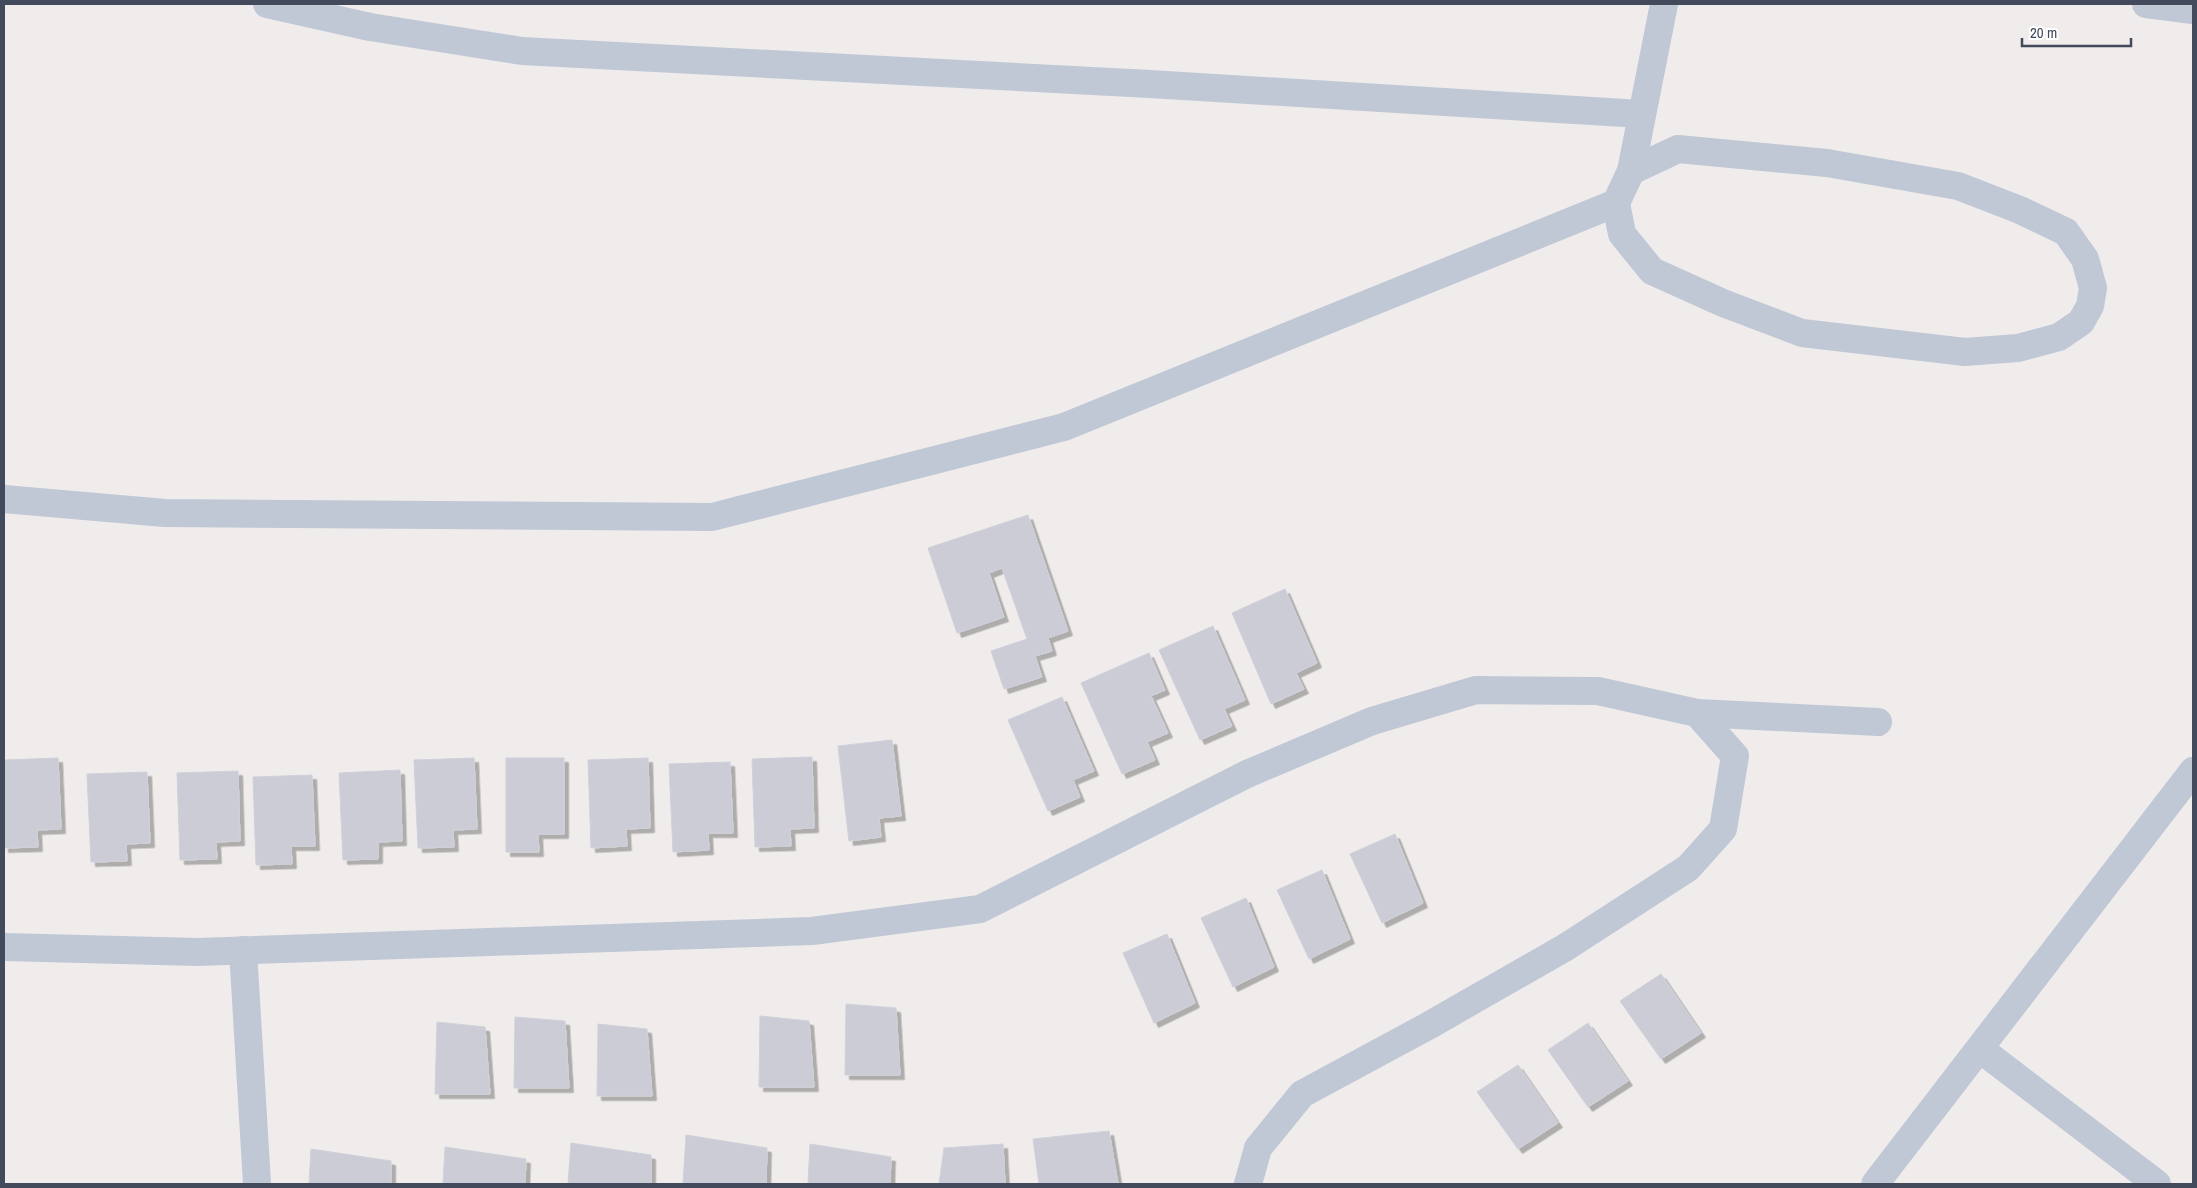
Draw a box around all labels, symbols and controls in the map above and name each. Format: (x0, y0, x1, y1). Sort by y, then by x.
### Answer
scale bar (2022, 15, 2131, 47)
text: 20 m (2030, 22, 2057, 43)

